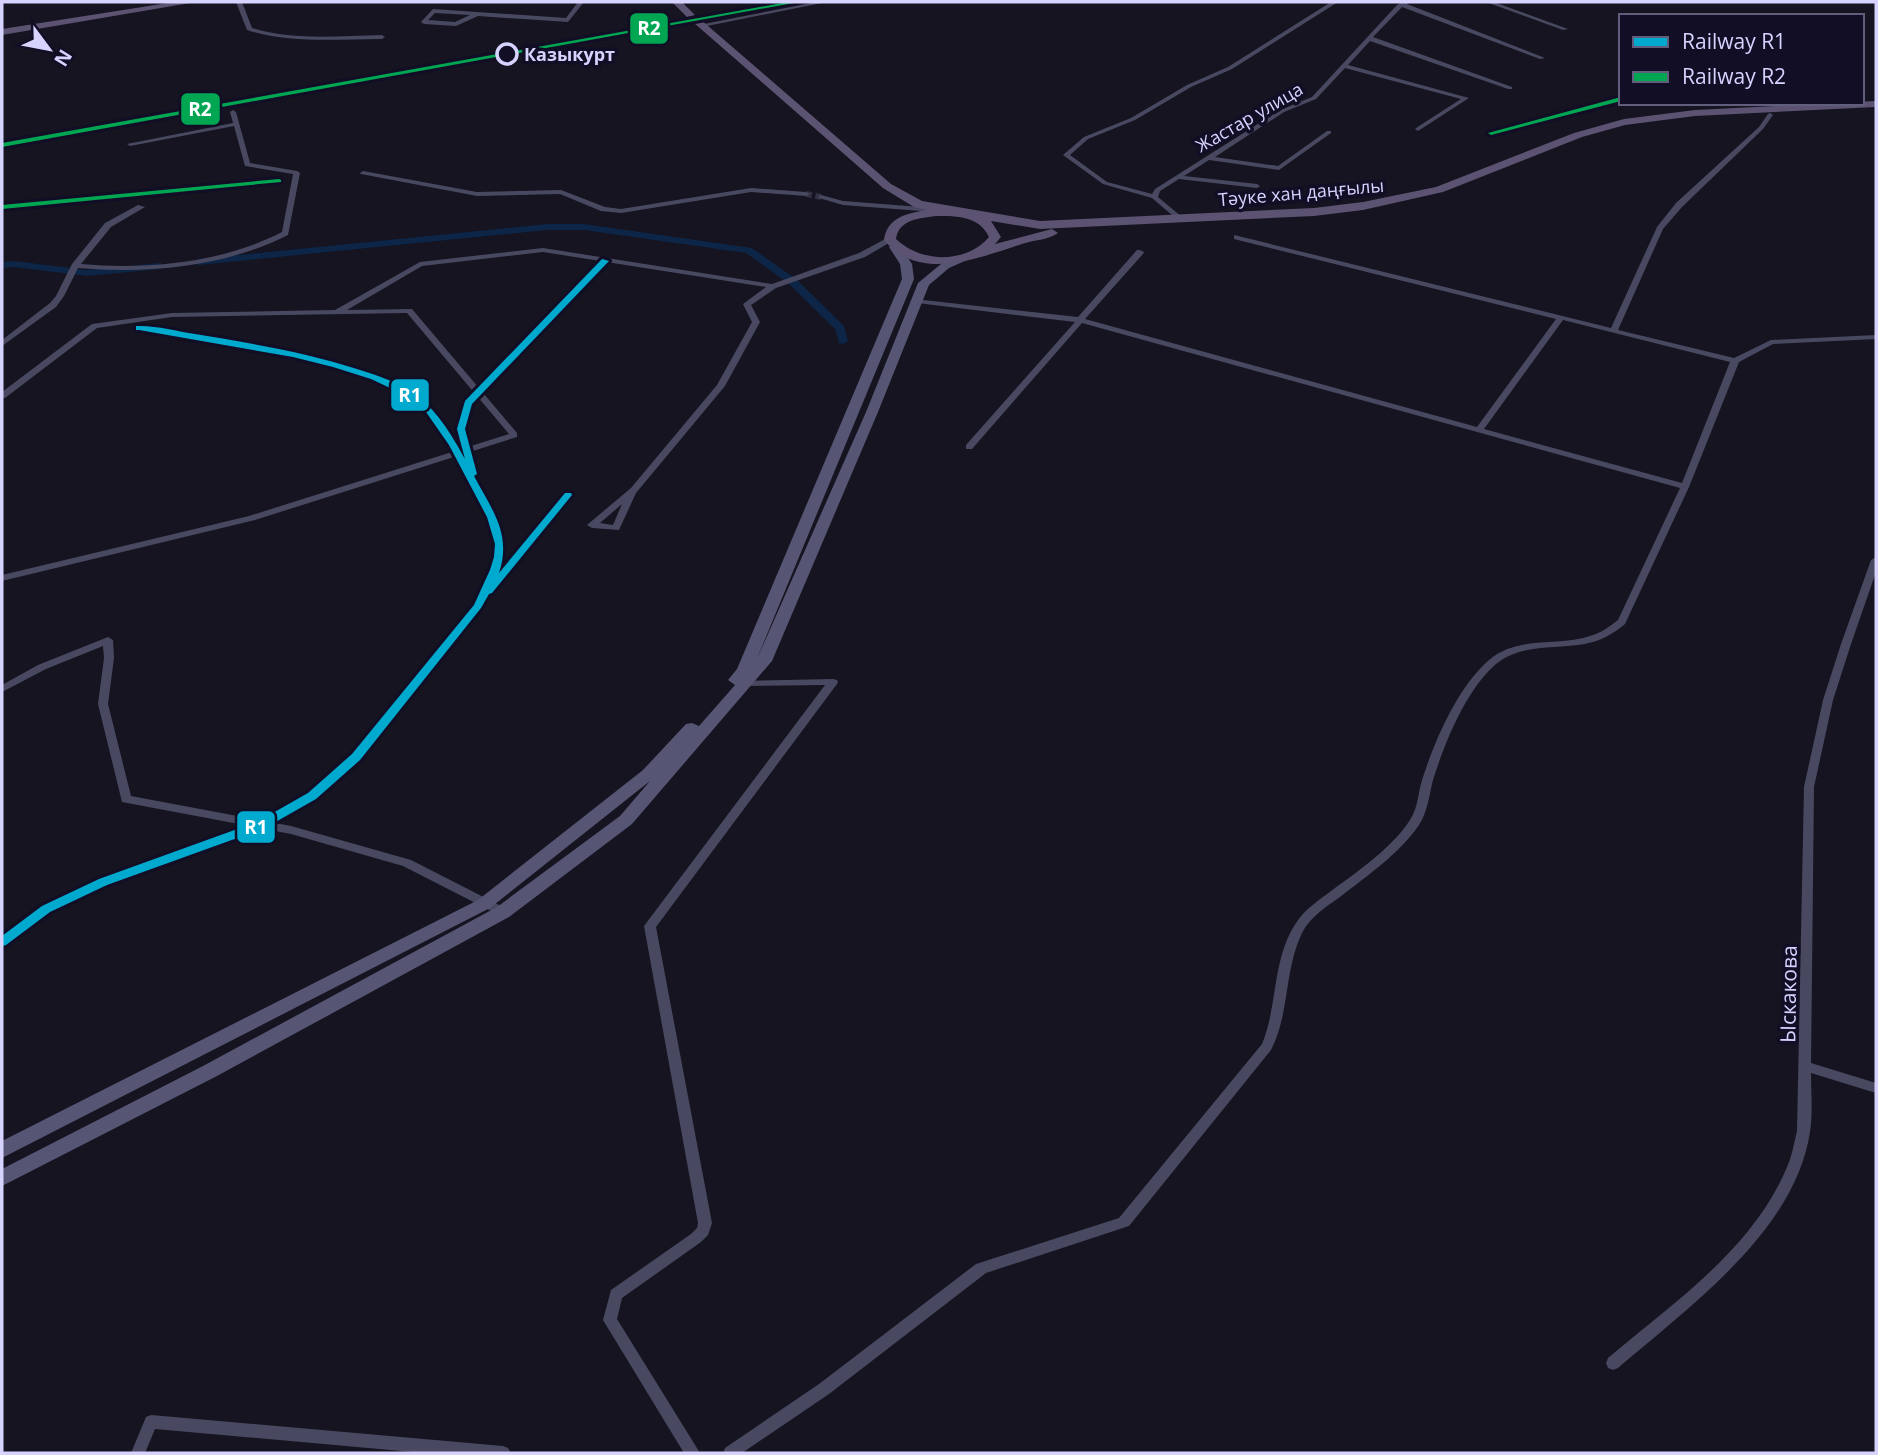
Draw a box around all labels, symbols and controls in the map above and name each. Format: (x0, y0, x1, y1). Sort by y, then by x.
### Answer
line badge: R2 (629, 12, 669, 45)
north arrow (14, 14, 84, 84)
legend (1619, 14, 1864, 105)
text: R2 (637, 15, 661, 41)
text: Railway R1 (1682, 27, 1786, 55)
place label: Казыкурт (524, 42, 615, 66)
marker: Казыкурт (496, 43, 518, 65)
text: N (48, 45, 79, 71)
text: Railway R2 (1682, 62, 1786, 90)
street label: Жастар улица (1191, 77, 1307, 157)
line badge: R2 (180, 92, 221, 126)
text: R2 (188, 96, 212, 122)
street label: Тәуке хан даңғылы (1217, 173, 1385, 211)
line badge: R1 (390, 378, 430, 412)
text: R1 (398, 382, 422, 408)
line badge: R1 (236, 810, 276, 844)
text: R1 (244, 814, 268, 840)
street label: Ыскакова (1773, 945, 1803, 1043)

